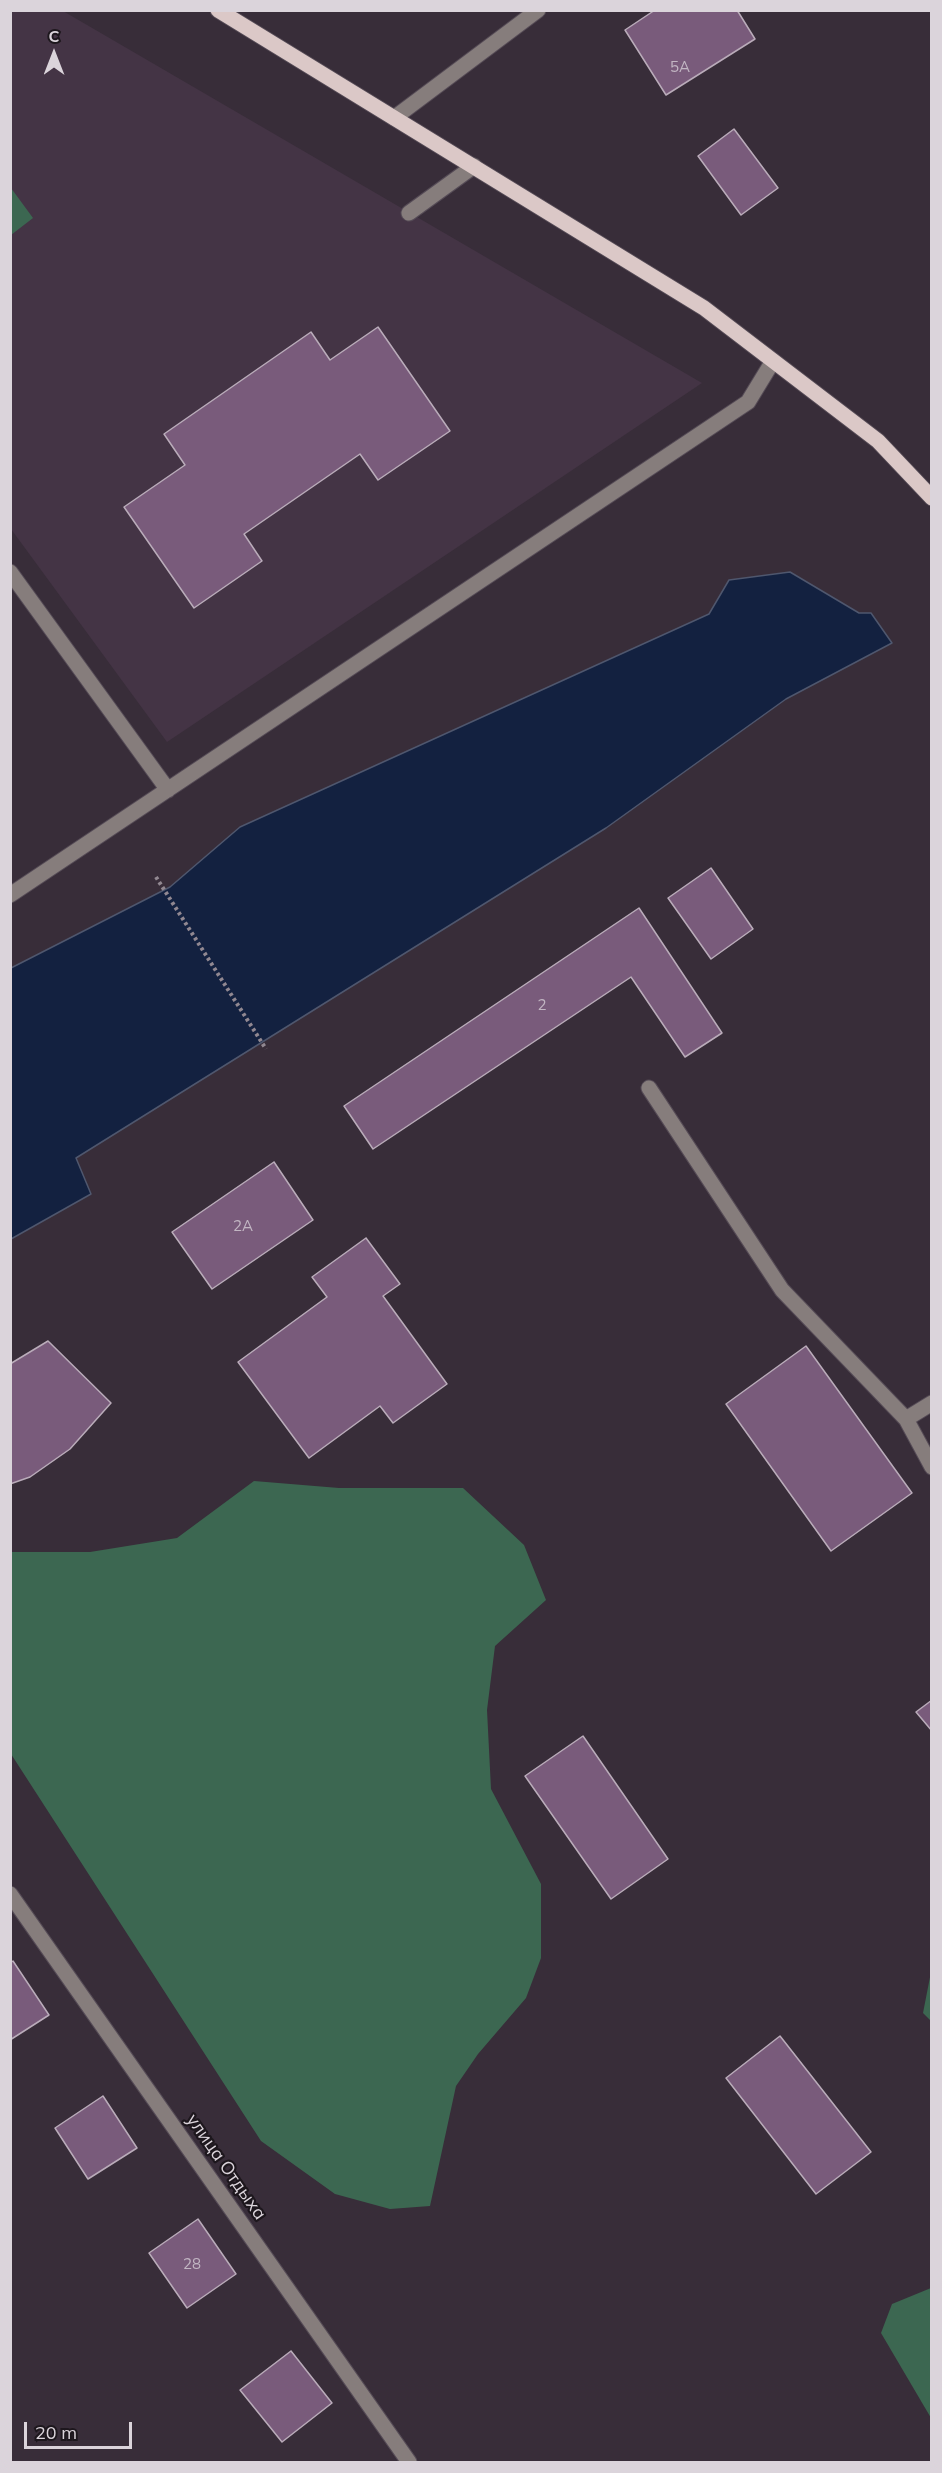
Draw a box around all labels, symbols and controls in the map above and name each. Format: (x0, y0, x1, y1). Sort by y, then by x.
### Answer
north arrow (24, 24, 84, 84)
text: С (49, 26, 59, 46)
house number: 5А (670, 58, 690, 76)
house number: 2 (538, 996, 546, 1014)
house number: 2А (233, 1217, 253, 1235)
street label: улица Отдыха (182, 2110, 270, 2224)
house number: 28 (183, 2255, 201, 2273)
scale bar (27, 2410, 135, 2448)
text: 20 m (35, 2421, 77, 2444)

